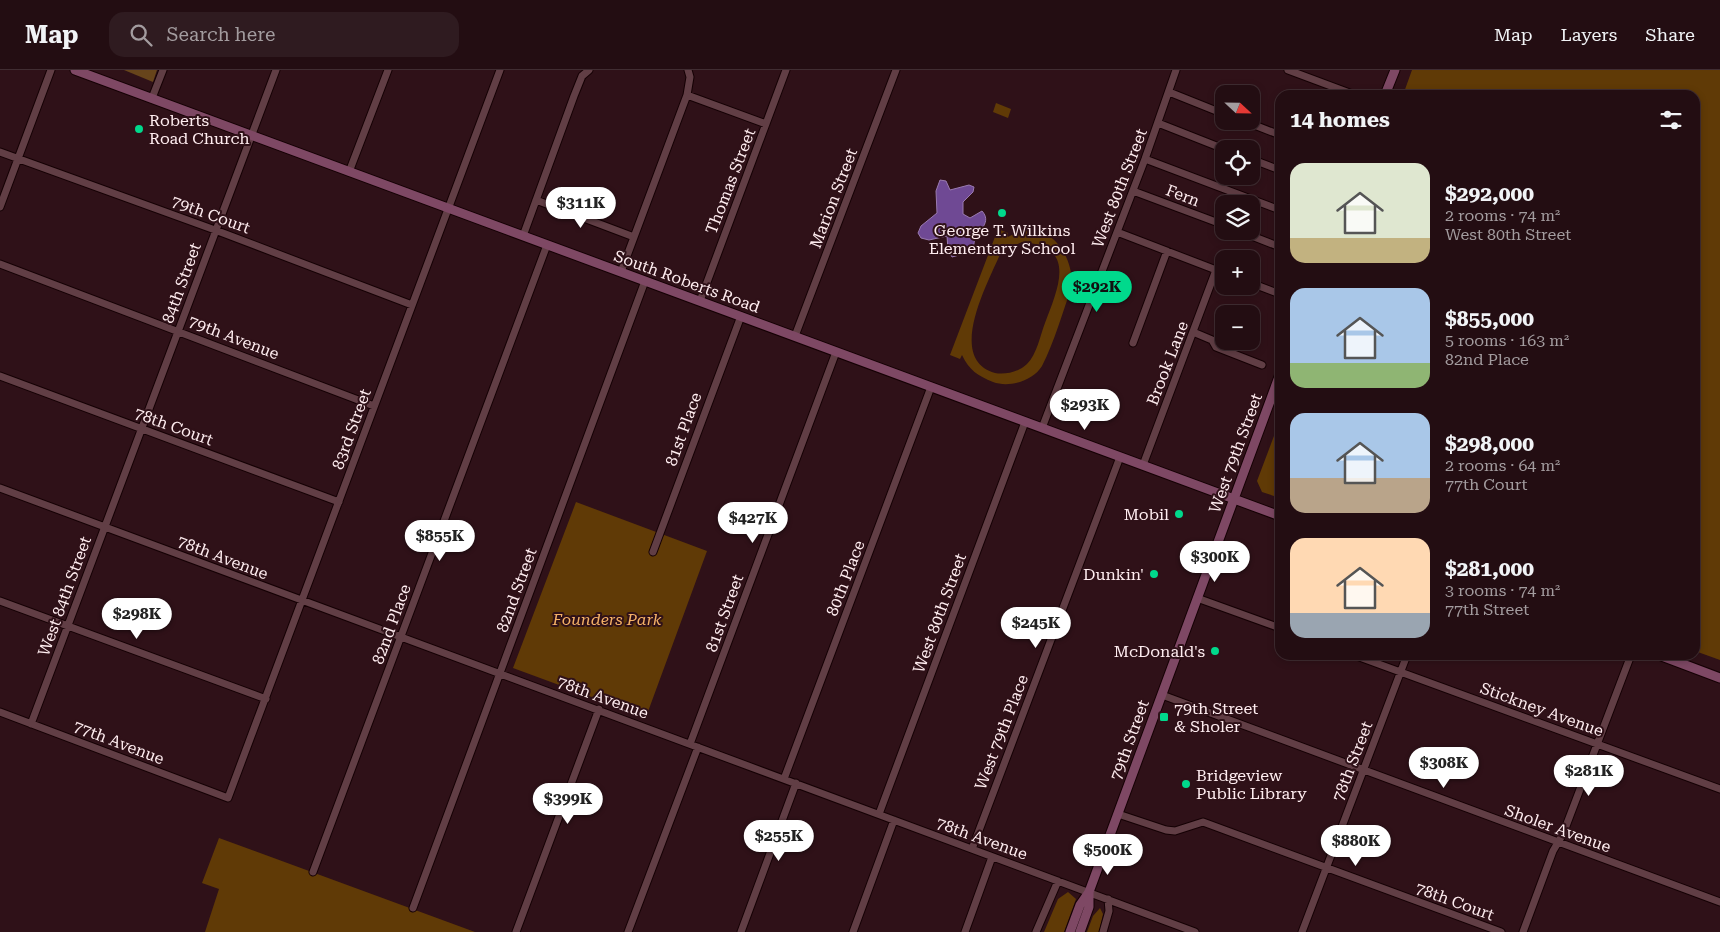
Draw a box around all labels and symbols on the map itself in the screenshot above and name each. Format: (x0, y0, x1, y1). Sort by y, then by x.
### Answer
north arrow (1215, 85, 1260, 130)
place label: Roberts Road Church (149, 111, 250, 148)
marker: Roberts Road Church (133, 123, 145, 135)
street label: Thomas Street (702, 126, 759, 237)
street label: West 80th Street (1088, 126, 1151, 250)
street label: Marion Street (806, 145, 861, 251)
street label: Fern (1163, 180, 1202, 211)
pin: $311K (546, 186, 616, 229)
street label: 79th Court (169, 191, 253, 238)
marker: George T. Wilkins Elementary School (996, 207, 1008, 219)
place label: George T. Wilkins Elementary School (929, 221, 1075, 258)
street label: 84th Street (158, 240, 205, 326)
street label: South Roberts Road (611, 246, 762, 317)
pin: $292K (1062, 270, 1132, 313)
street label: 79th Avenue (186, 311, 282, 364)
street label: Brook Lane (1143, 318, 1192, 408)
street label: 83rd Street (328, 386, 375, 472)
pin: $293K (1050, 388, 1120, 431)
street label: 81st Place (661, 390, 706, 469)
street label: West 79th Street (1205, 391, 1266, 516)
street label: 78th Court (132, 403, 216, 450)
pin: $427K (718, 502, 788, 544)
place label: Mobil (1124, 505, 1169, 524)
marker: Mobil (1173, 508, 1185, 520)
pin: $855K (405, 520, 475, 562)
street label: 78th Avenue (175, 531, 271, 584)
street label: West 84th Street (34, 534, 95, 659)
street label: 80th Place (822, 537, 869, 619)
pin: $300K (1180, 540, 1250, 583)
street label: 82nd Street (492, 545, 541, 635)
street label: West 80th Street (909, 551, 970, 676)
place label: Dunkin' (1083, 565, 1144, 584)
marker: Dunkin' (1148, 568, 1160, 580)
street label: 81st Street (702, 572, 747, 655)
street label: 82nd Place (368, 581, 415, 667)
pin: $298K (102, 598, 172, 640)
pin: $245K (1001, 606, 1071, 649)
park label: Founders Park (552, 610, 662, 629)
place label: McDonald's (1114, 642, 1205, 661)
marker: McDonald's (1209, 645, 1221, 657)
street label: 78th Avenue (555, 672, 651, 723)
street label: West 79th Place (971, 672, 1032, 792)
street label: Stickney Avenue (1478, 678, 1606, 741)
street label: 79th Street (1106, 697, 1153, 783)
place label: 79th Street & Sholer (1174, 699, 1258, 736)
marker: 79th Street & Sholer (1158, 711, 1170, 723)
street label: 77th Avenue (71, 716, 167, 769)
street label: 78th Street (1329, 718, 1376, 804)
pin: $308K (1409, 746, 1479, 789)
pin: $281K (1554, 754, 1624, 797)
place label: Bridgeview Public Library (1196, 766, 1307, 803)
marker: Bridgeview Public Library (1180, 778, 1192, 790)
pin: $399K (533, 782, 603, 825)
street label: Sholer Avenue (1502, 800, 1614, 857)
street label: 78th Avenue (934, 813, 1030, 864)
pin: $255K (744, 820, 814, 862)
pin: $880K (1321, 824, 1391, 867)
pin: $500K (1073, 834, 1143, 876)
street label: 78th Court (1413, 878, 1497, 925)

